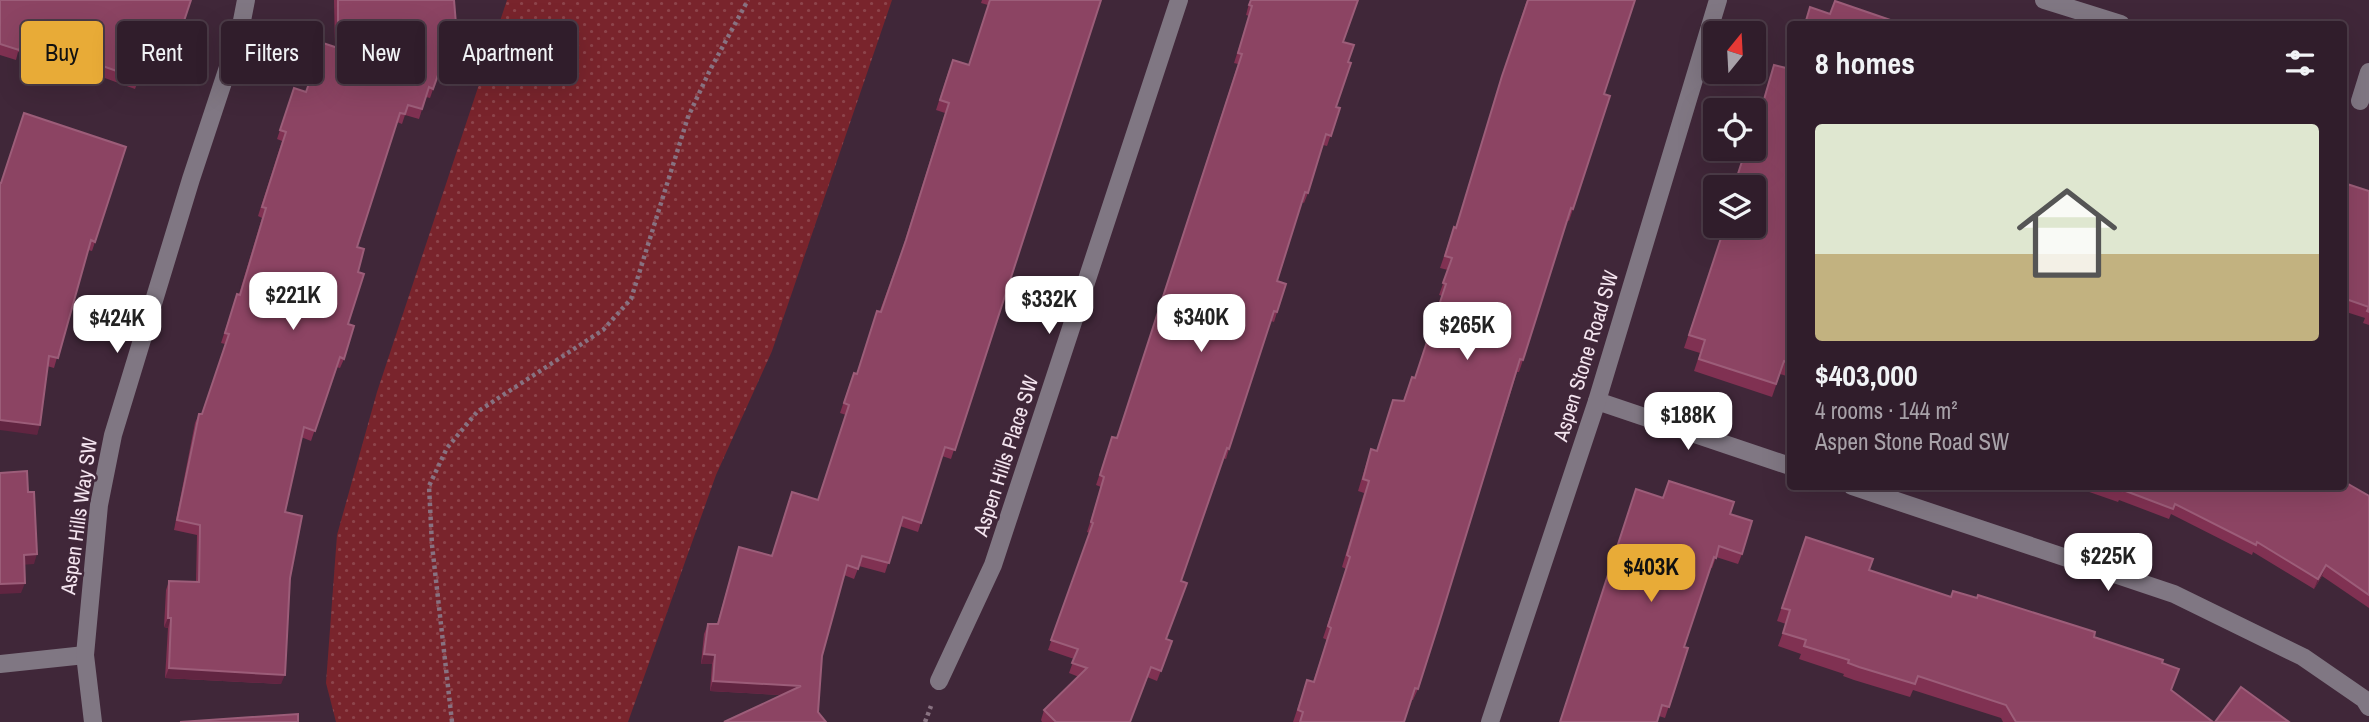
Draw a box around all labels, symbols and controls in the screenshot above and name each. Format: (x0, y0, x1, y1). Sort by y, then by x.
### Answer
chip: Buy (21, 21, 103, 84)
chip: Rent (117, 21, 207, 84)
chip: Filters (221, 21, 323, 84)
chip: New (337, 21, 425, 84)
chip: Apartment (439, 21, 577, 84)
north arrow (1703, 21, 1766, 84)
map controls (1703, 21, 1766, 238)
text: 8 homes (1815, 43, 1915, 83)
icon: filters (2281, 44, 2319, 82)
button: locate (1703, 98, 1766, 161)
icon: home (2004, 170, 2130, 296)
button: layers (1703, 175, 1766, 238)
street label: Aspen Stone Road SW (1545, 266, 1625, 446)
pin: $221K (244, 272, 342, 332)
pin: $332K (1000, 276, 1098, 336)
text: $221K (265, 279, 321, 310)
text: $332K (1021, 283, 1077, 314)
pin: $340K (1152, 294, 1250, 354)
pin: $424K (68, 296, 166, 355)
text: $340K (1173, 301, 1229, 332)
text: $424K (89, 302, 145, 333)
pin: $265K (1418, 302, 1516, 362)
text: $265K (1439, 309, 1495, 340)
text: $403,000 (1815, 355, 1918, 395)
street label: Aspen Hills Place SW (966, 371, 1045, 541)
pin: $188K (1639, 392, 1737, 452)
text: 4 rooms · 144 m² (1815, 395, 1958, 426)
text: $188K (1660, 399, 1716, 430)
text: Aspen Stone Road SW (1815, 426, 2009, 457)
street label: Aspen Hills Way SW (53, 435, 104, 597)
pin: $225K (2059, 534, 2157, 593)
text: $225K (2080, 540, 2136, 571)
pin: $403K (1602, 544, 1700, 604)
text: $403K (1623, 551, 1679, 582)

